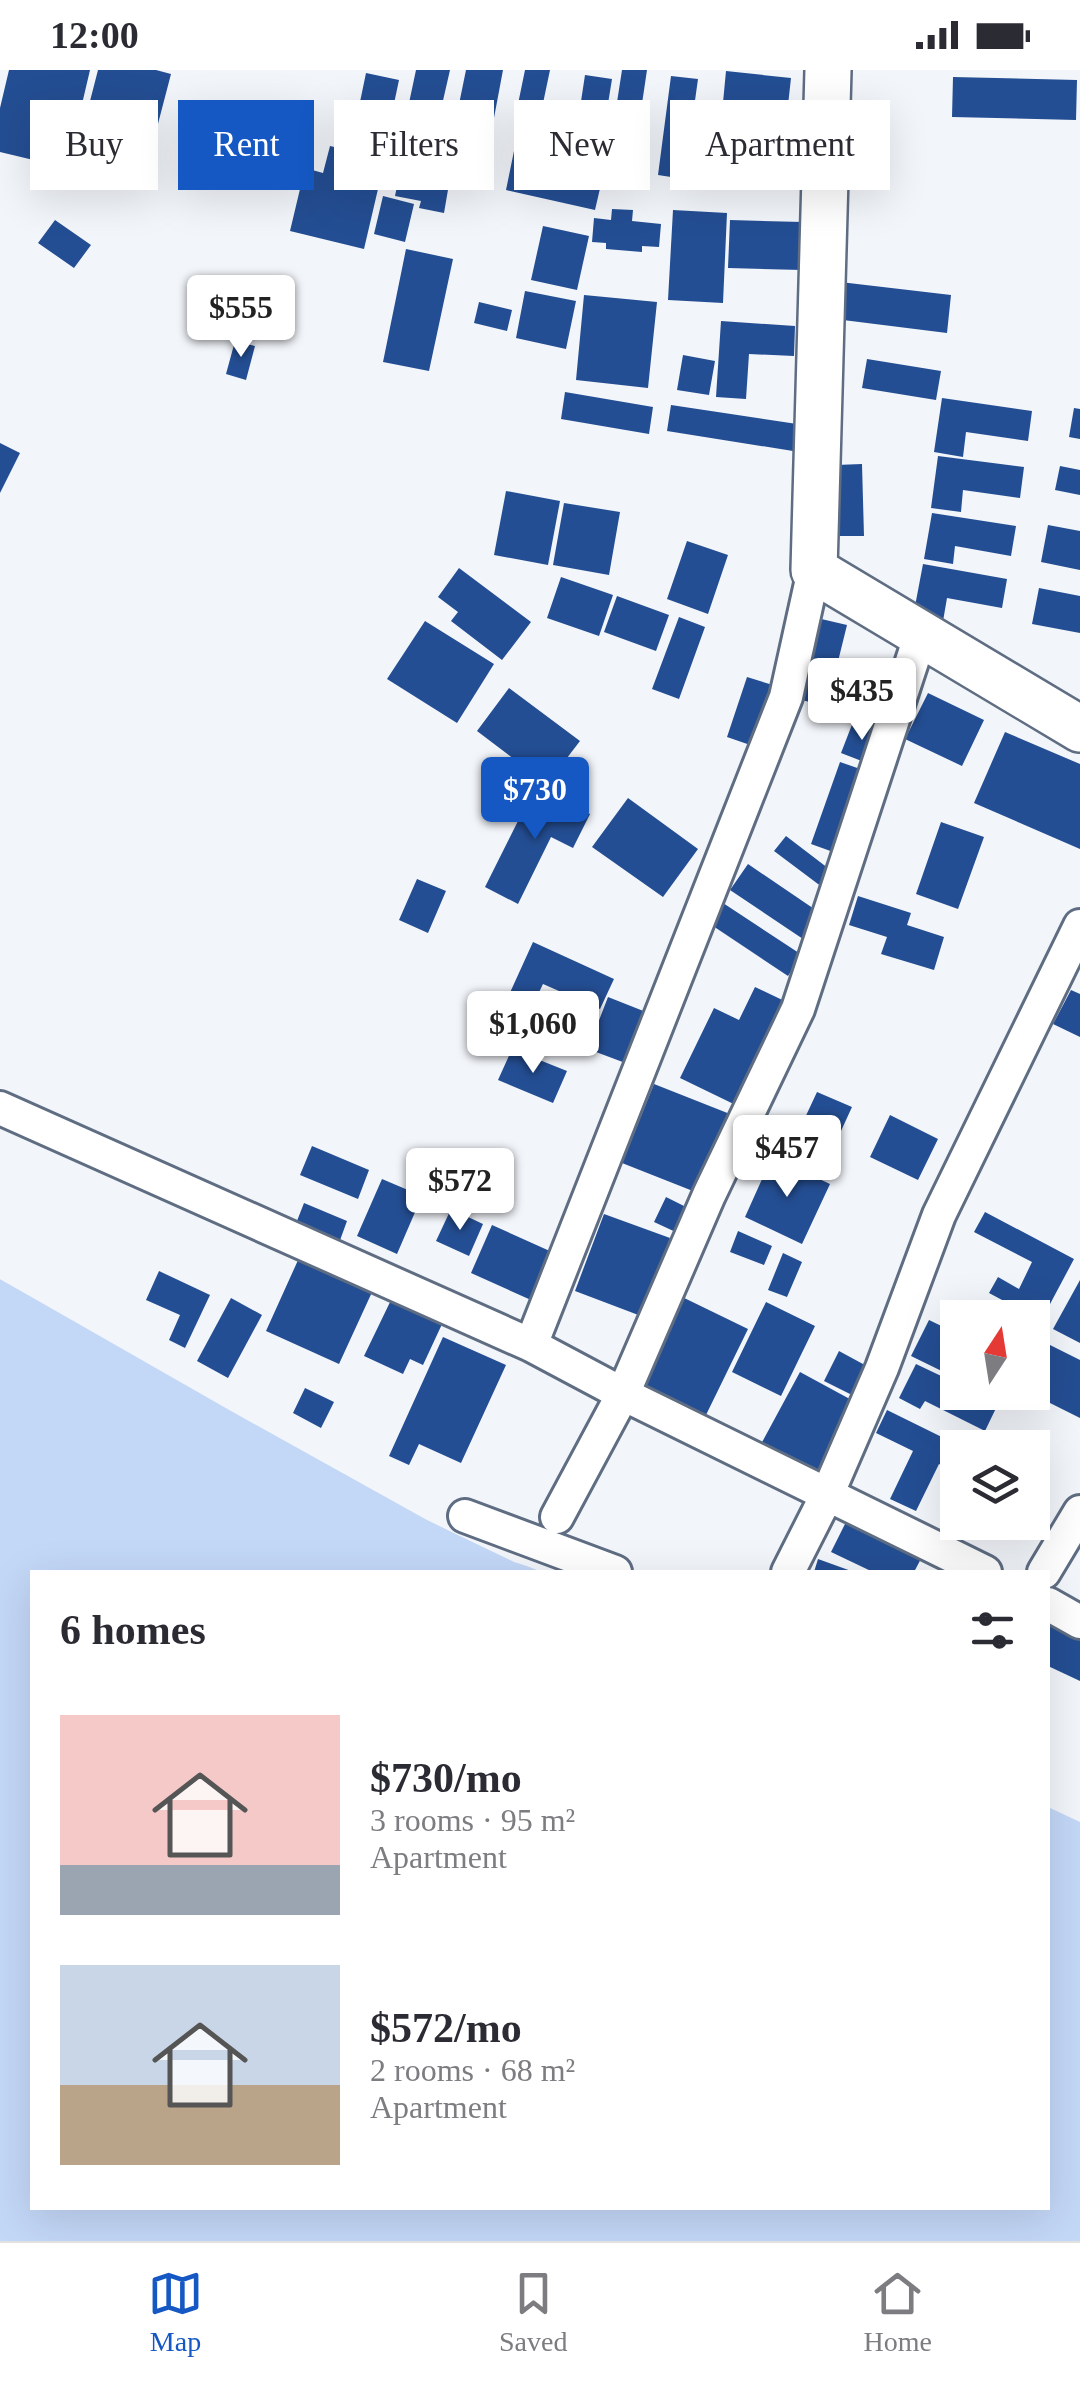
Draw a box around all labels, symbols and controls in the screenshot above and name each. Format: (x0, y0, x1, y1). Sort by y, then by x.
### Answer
text: 12:00 (50, 14, 139, 56)
chip: Buy (30, 100, 158, 190)
chip: Rent (178, 100, 314, 190)
chip: Filters (334, 100, 494, 190)
chip: New (514, 100, 650, 190)
chip: Apartment (670, 100, 890, 190)
pin: $555 (182, 275, 300, 360)
text: $555 (209, 289, 273, 325)
pin: $435 (803, 658, 921, 743)
text: $435 (830, 672, 894, 708)
pin: $730 (476, 757, 594, 842)
text: $730 (503, 771, 567, 807)
pin: $1,060 (452, 991, 614, 1076)
text: $1,060 (489, 1005, 577, 1041)
pin: $457 (728, 1115, 846, 1200)
text: $457 (755, 1129, 819, 1165)
pin: $572 (401, 1148, 519, 1233)
text: $572 (428, 1162, 492, 1198)
north arrow (940, 1300, 1050, 1410)
map controls (940, 1300, 1050, 1540)
button: layers (940, 1430, 1050, 1540)
icon: filters (965, 1603, 1020, 1658)
text: 6 homes (60, 1607, 206, 1653)
icon: home (140, 1755, 260, 1875)
text: $730/mo (370, 1755, 522, 1801)
text: 3 rooms · 95 m² (370, 1802, 575, 1838)
text: Apartment (370, 1839, 507, 1875)
icon: home (140, 2005, 260, 2125)
text: $572/mo (370, 2005, 522, 2051)
text: 2 rooms · 68 m² (370, 2052, 575, 2088)
text: Apartment (370, 2089, 507, 2125)
tab: Map (148, 2266, 203, 2358)
tab: Saved (499, 2266, 567, 2358)
tab: Home (864, 2266, 932, 2358)

